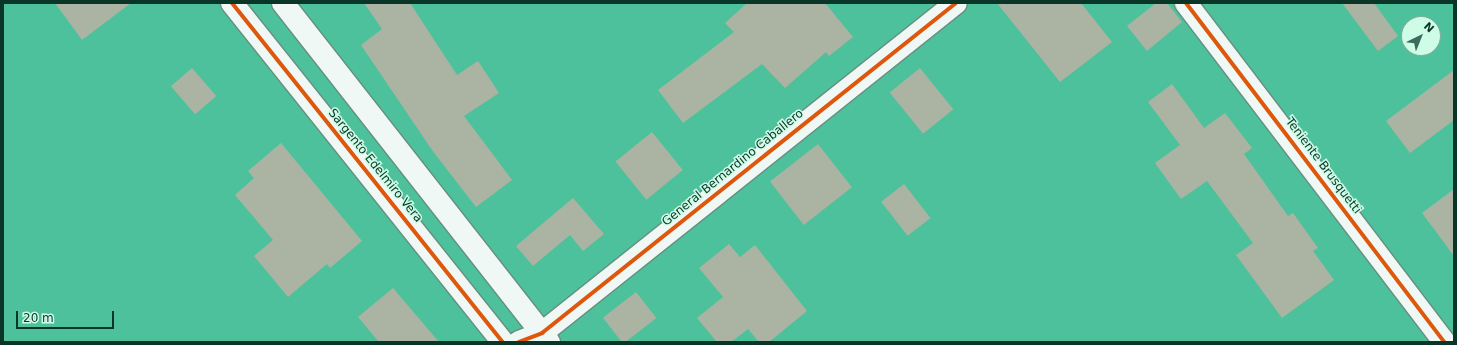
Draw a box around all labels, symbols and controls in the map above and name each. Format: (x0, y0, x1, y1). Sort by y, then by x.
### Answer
north arrow (1401, 16, 1441, 56)
text: N (1421, 20, 1437, 35)
street label: Sargento Edelmiro Vera (325, 106, 425, 226)
street label: General Bernardino Caballero (659, 107, 807, 229)
street label: Teniente Brusquetti (1282, 115, 1364, 217)
scale bar (18, 303, 116, 329)
text: 20 m (23, 311, 54, 325)

